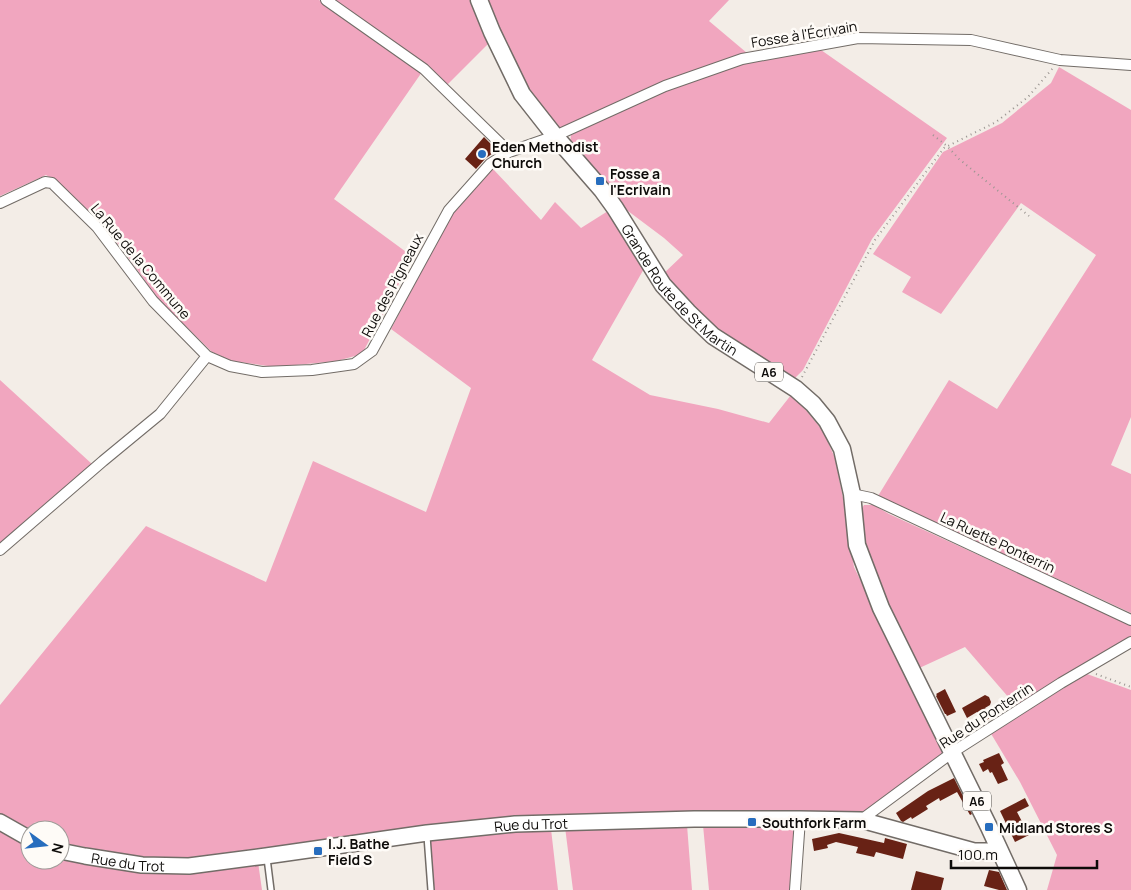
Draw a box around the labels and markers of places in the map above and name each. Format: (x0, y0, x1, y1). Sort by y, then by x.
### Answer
place label: Eden Methodist Church (492, 137, 599, 172)
marker: Eden Methodist Church (476, 148, 488, 160)
place label: Fosse a l'Ecrivain (610, 164, 671, 199)
marker: Fosse a l'Ecrivain (594, 175, 606, 187)
place label: Southfork Farm (762, 813, 866, 832)
marker: Southfork Farm (746, 816, 758, 828)
place label: Midland Stores S (999, 818, 1113, 837)
marker: Midland Stores S (983, 821, 995, 833)
place label: I.J. Bathe Field S (328, 834, 390, 869)
marker: I.J. Bathe Field S (312, 845, 324, 857)

